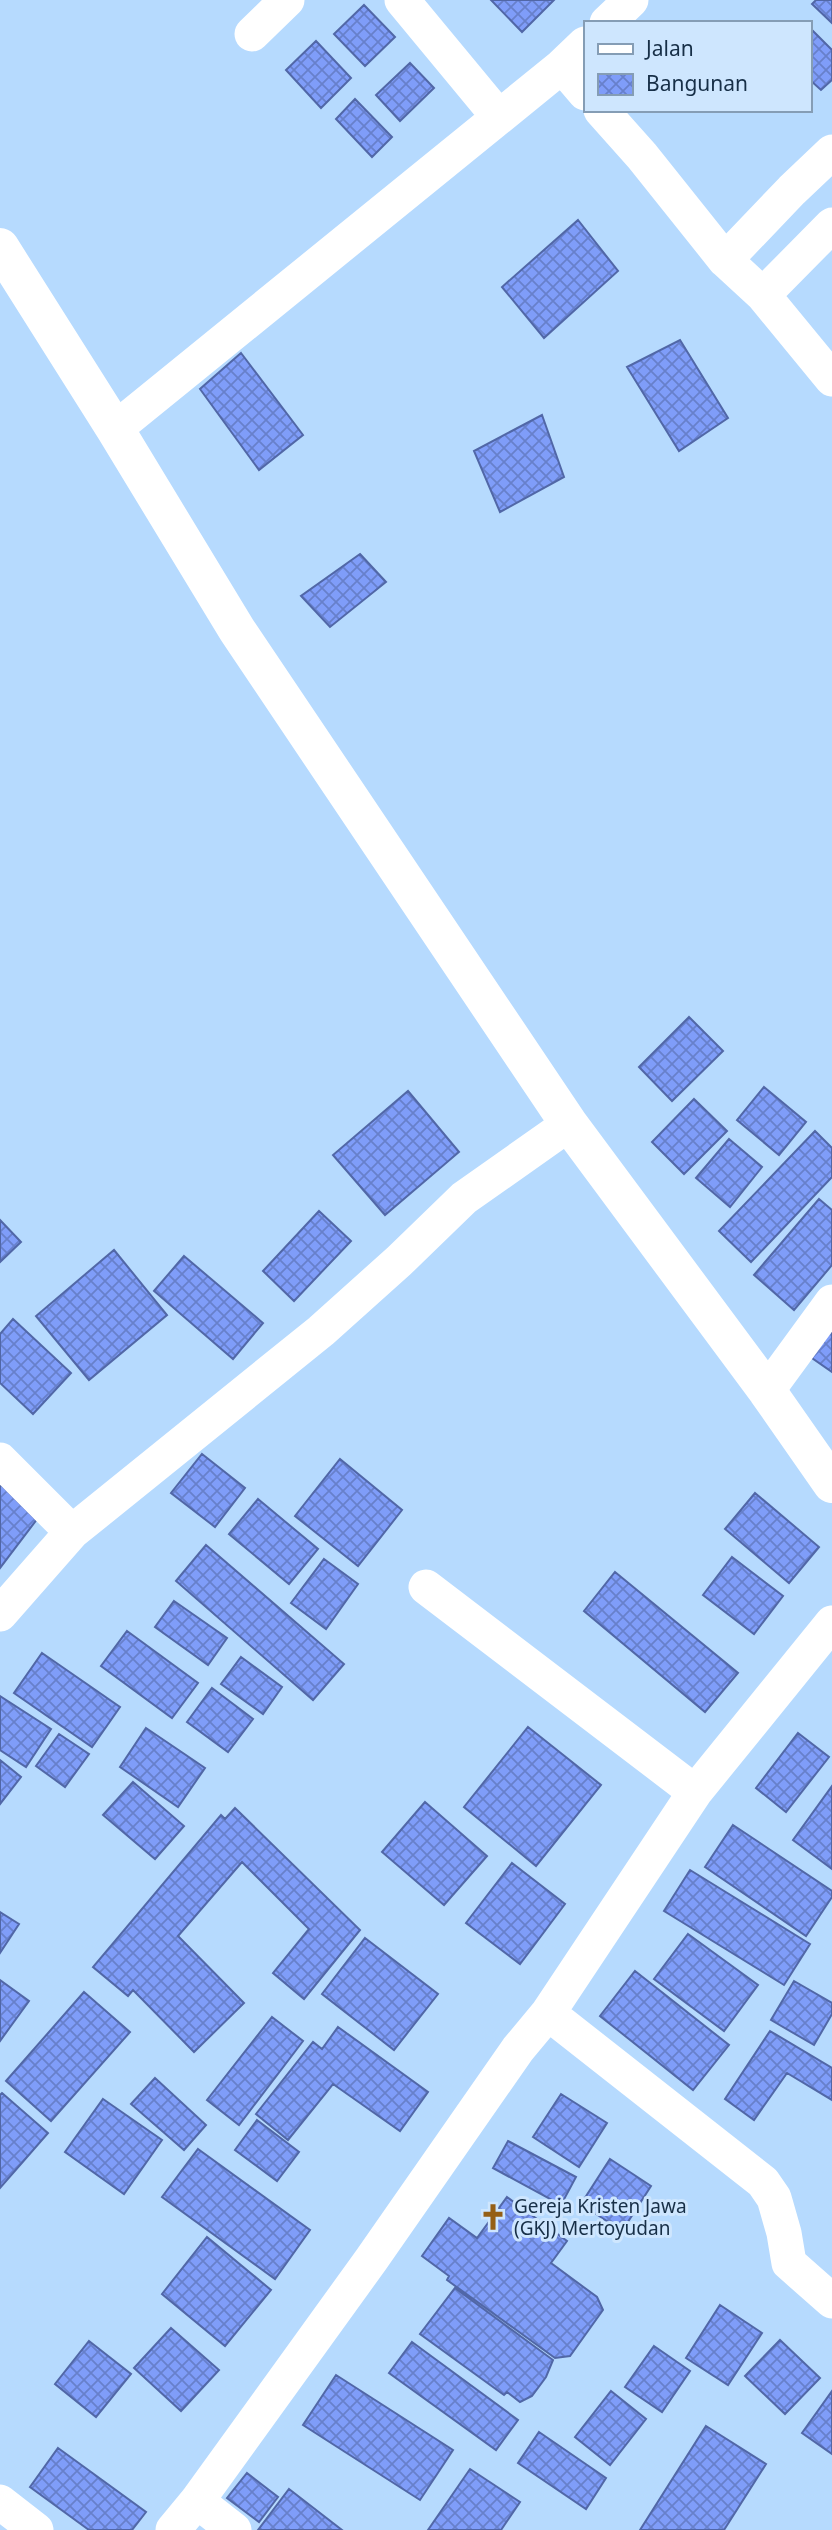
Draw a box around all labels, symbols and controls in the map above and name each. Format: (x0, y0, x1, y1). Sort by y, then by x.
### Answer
legend (584, 21, 811, 112)
text: Jalan (644, 34, 694, 62)
text: Bangunan (646, 69, 748, 97)
place label: Gereja Kristen Jawa (GKJ) Mertoyudan (514, 2193, 687, 2241)
church icon: Gereja Kristen Jawa (GKJ) Mertoyudan (478, 2202, 508, 2232)

